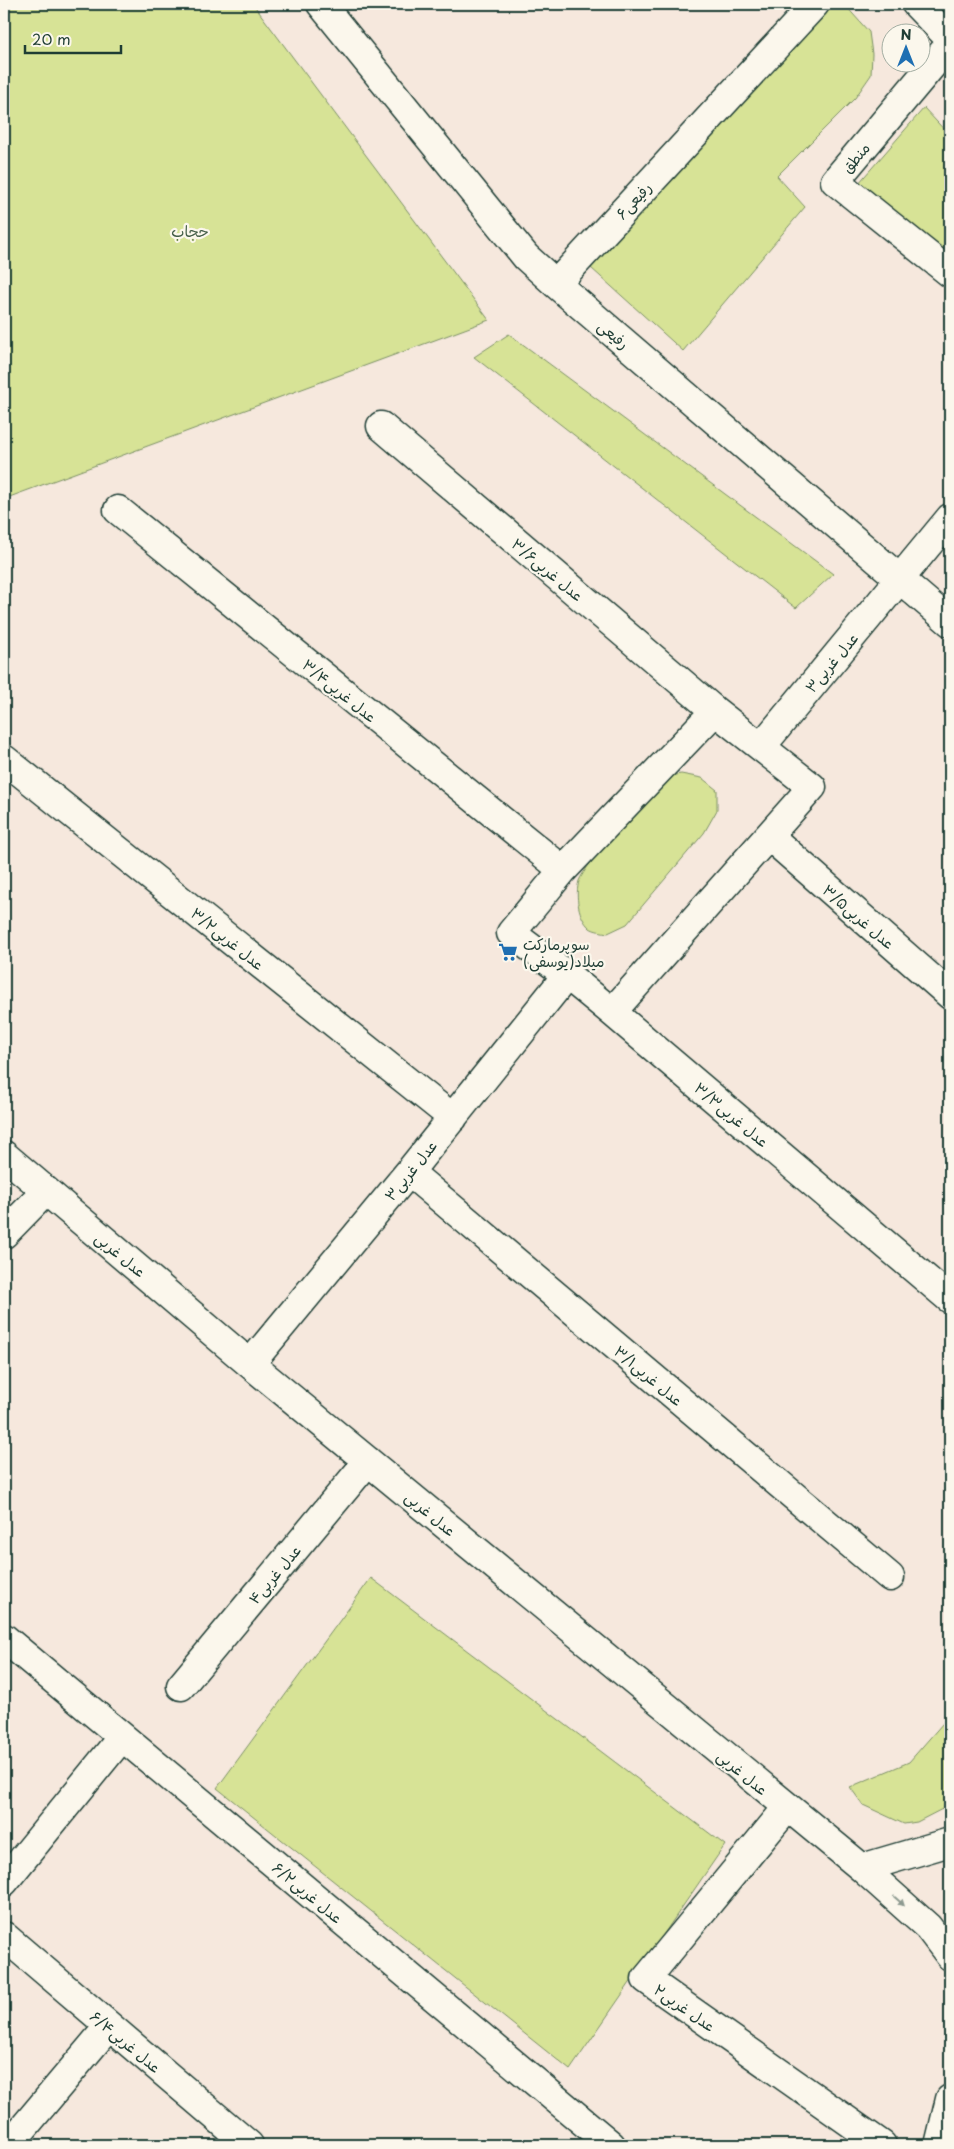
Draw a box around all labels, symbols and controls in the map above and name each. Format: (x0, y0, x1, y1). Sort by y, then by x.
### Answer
scale bar (25, 22, 121, 54)
north arrow (882, 22, 932, 72)
text: N (900, 24, 912, 45)
text: 20 m (32, 27, 71, 50)
street label: منطق (835, 137, 875, 177)
street label: رفیعی۶ (610, 176, 656, 224)
park label: حجاب (171, 219, 209, 242)
street label: رفیعی (593, 314, 635, 354)
street label: عدل غربی۳/۶ (507, 532, 589, 606)
street label: عدل غربی۳ (799, 627, 863, 697)
street label: عدل غربی۳/۴ (298, 653, 382, 727)
street label: عدل غربی۳/۵ (818, 878, 900, 954)
street label: عدل غربی۳/۲ (186, 901, 270, 975)
place label: سوپرمارکت میلاد(یوسفی) (523, 932, 604, 972)
supermarket icon: سوپرمارکت میلاد(یوسفی) (497, 941, 519, 963)
street label: عدل غربی۳/۳ (690, 1076, 774, 1152)
street label: عدل غربی۳ (378, 1135, 442, 1205)
street label: عدل غربی (91, 1226, 151, 1282)
street label: عدل غربی۳/۱ (609, 1339, 689, 1411)
street label: عدل غربی (401, 1485, 461, 1541)
street label: عدل غربی۴ (242, 1539, 306, 1609)
street label: عدل غربی (713, 1744, 773, 1800)
street label: ۶/۲عدل غربی (268, 1856, 348, 1928)
one-way arrow (892, 1895, 905, 1906)
street label: عدل غربی۲ (650, 1977, 720, 2037)
street label: ۶/۴عدل غربی (85, 2004, 167, 2078)

